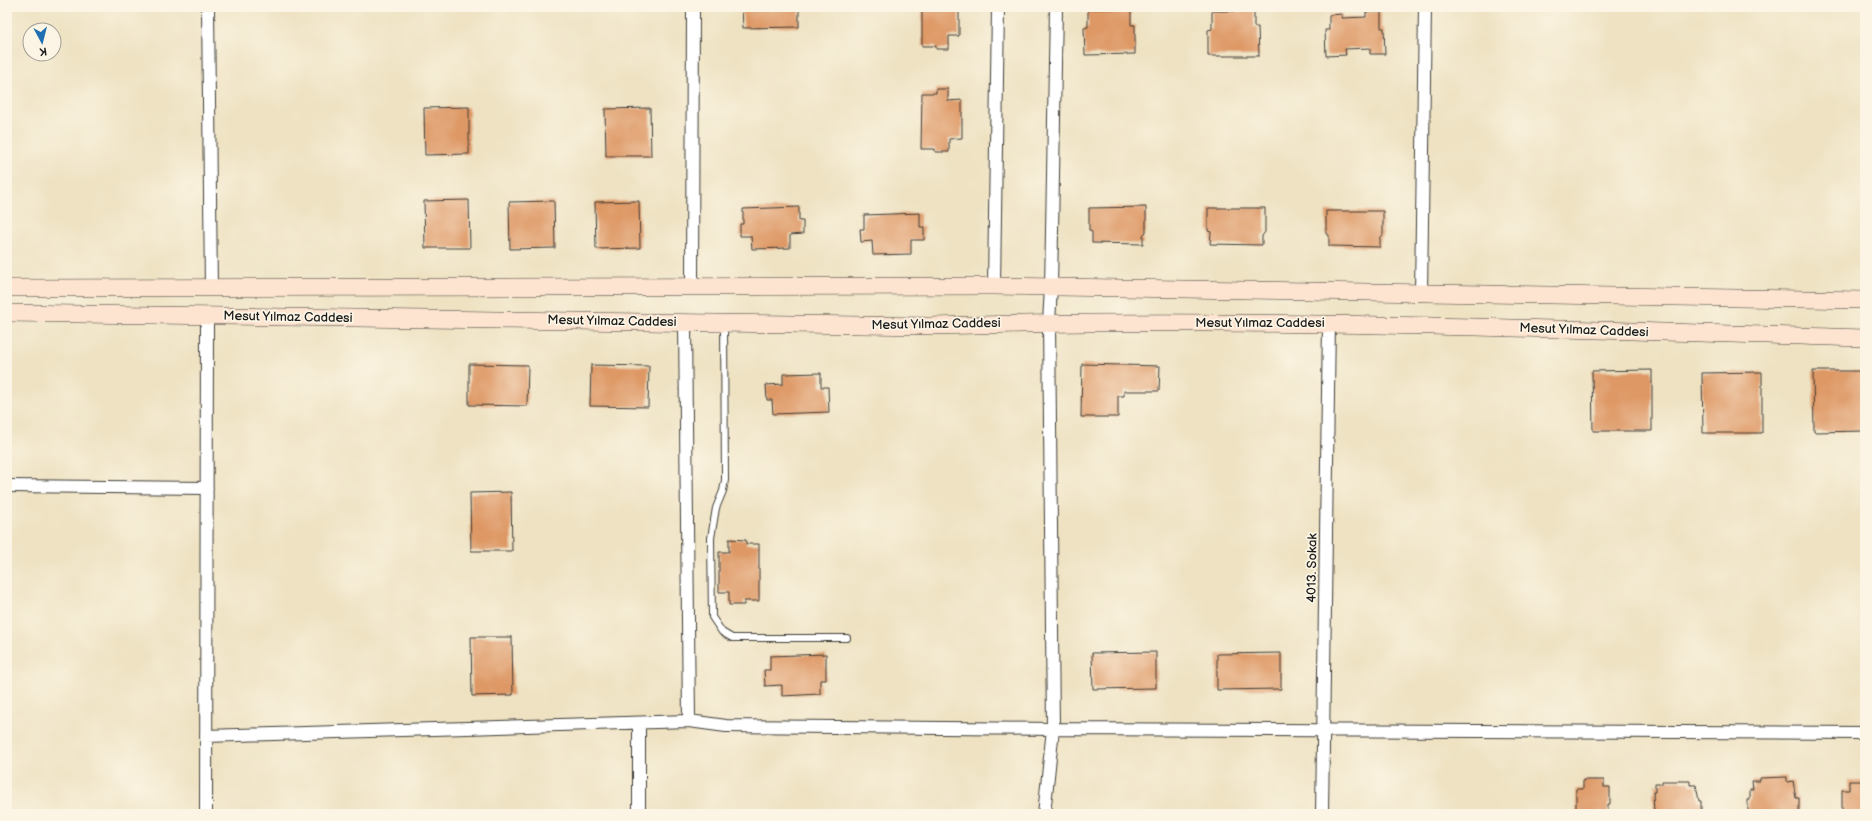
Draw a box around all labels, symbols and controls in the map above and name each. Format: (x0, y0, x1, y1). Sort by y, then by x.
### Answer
north arrow (22, 22, 62, 62)
text: K (38, 45, 48, 58)
street label: Mesut Yılmaz Caddesi (223, 308, 353, 326)
street label: Mesut Yılmaz Caddesi (547, 312, 677, 330)
street label: Mesut Yılmaz Caddesi (871, 315, 1001, 333)
street label: Mesut Yılmaz Caddesi (1195, 315, 1325, 331)
street label: Mesut Yılmaz Caddesi (1519, 320, 1649, 340)
street label: 4013. Sokak (1303, 532, 1321, 603)

